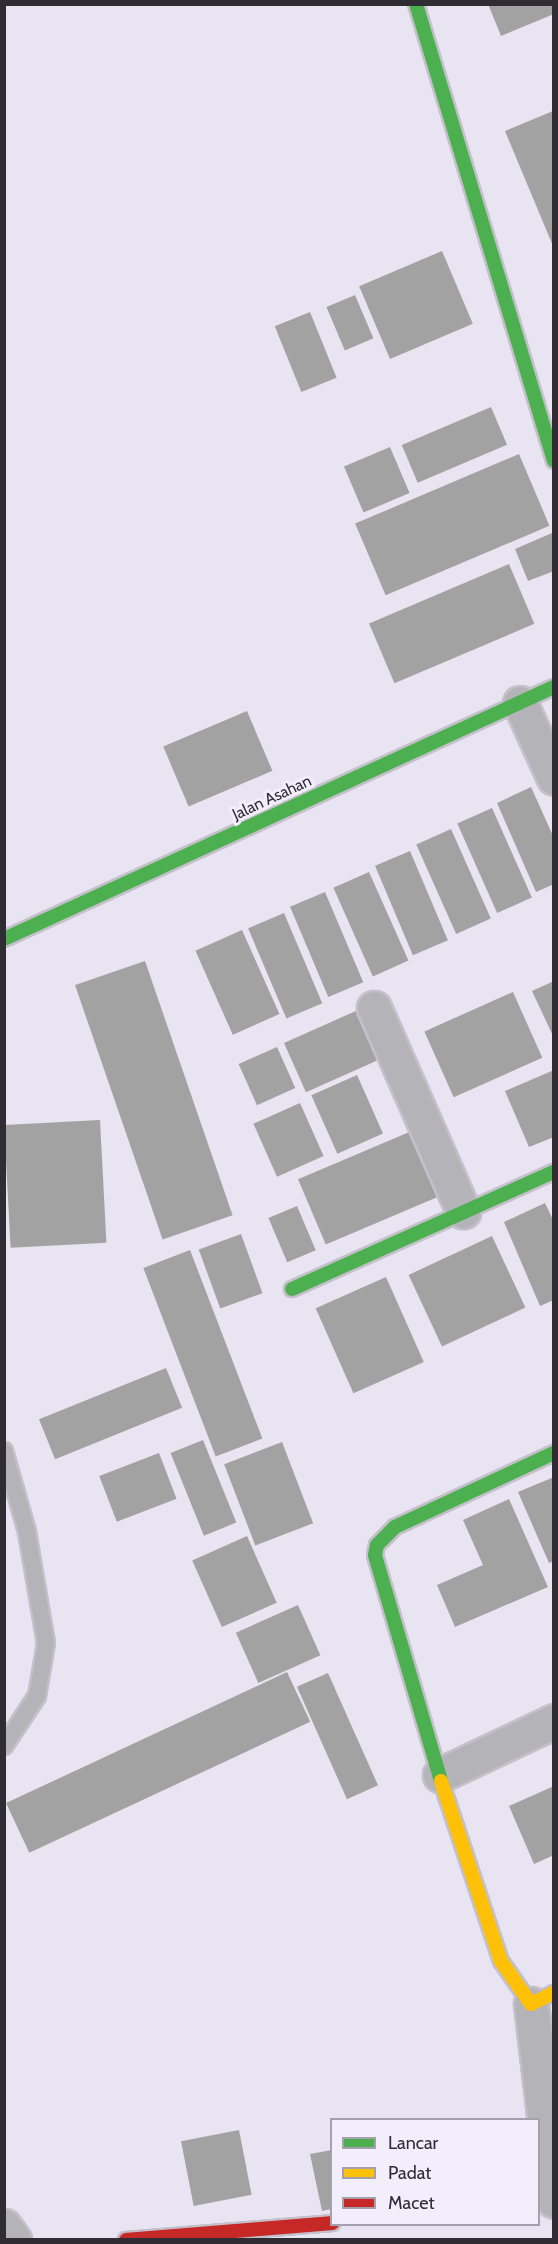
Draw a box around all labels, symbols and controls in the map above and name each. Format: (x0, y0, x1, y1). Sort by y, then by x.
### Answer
street label: Jalan Asahan (229, 771, 315, 825)
legend (330, 2118, 540, 2226)
text: Lancar (388, 2132, 438, 2154)
text: Padat (388, 2162, 431, 2184)
text: Macet (388, 2192, 434, 2214)

